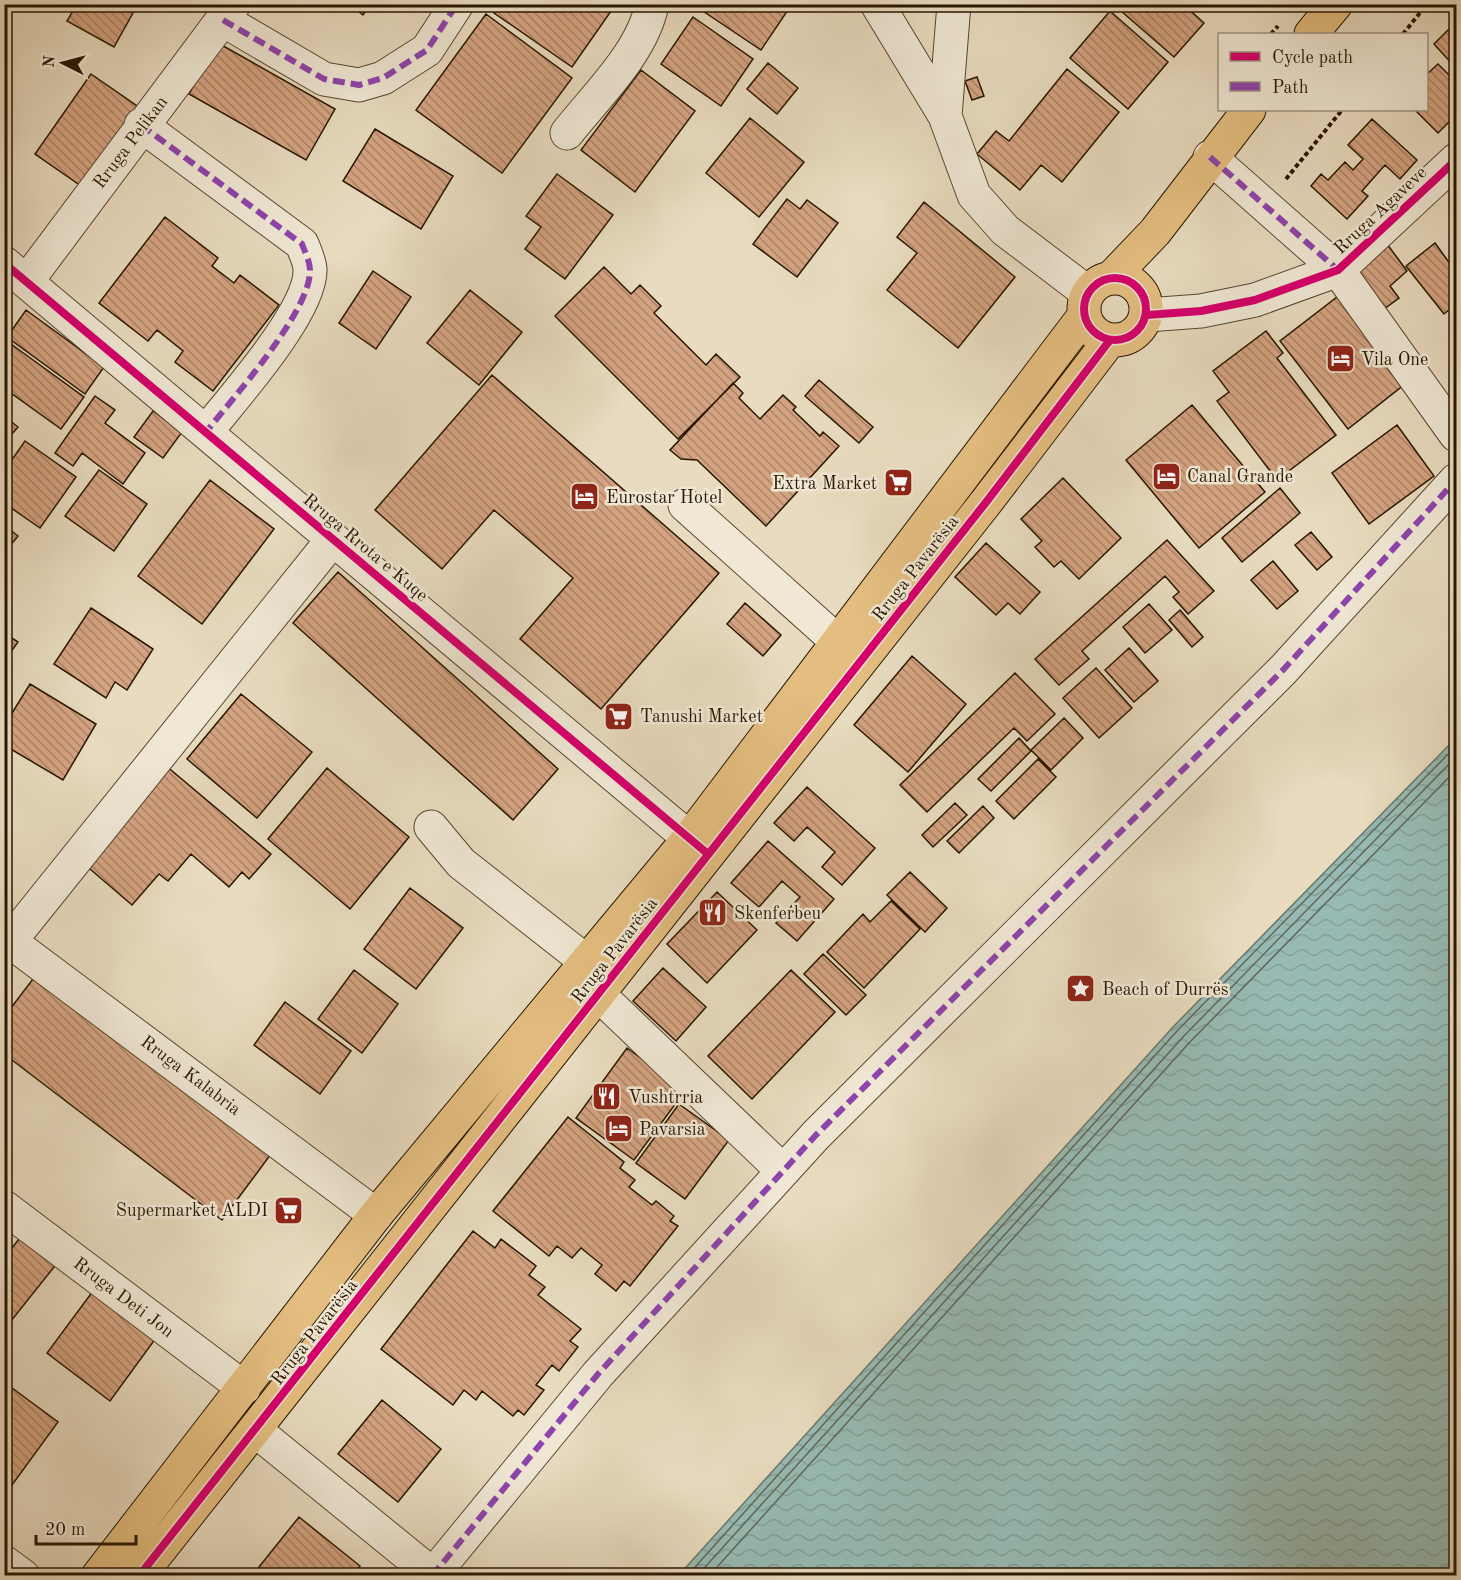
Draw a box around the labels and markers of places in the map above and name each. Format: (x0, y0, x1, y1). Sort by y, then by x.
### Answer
hotel icon: Vila One (1324, 343, 1356, 375)
place label: Vila One (1361, 351, 1428, 369)
hotel icon: Canal Grande (1150, 460, 1182, 492)
supermarket icon: Extra Market (882, 467, 914, 499)
place label: Canal Grande (1187, 468, 1293, 486)
place label: Extra Market (772, 475, 877, 493)
hotel icon: Eurostar Hotel (569, 481, 601, 513)
place label: Eurostar Hotel (606, 489, 722, 507)
supermarket icon: Tanushi Market (603, 700, 635, 732)
place label: Tanushi Market (640, 708, 763, 726)
restaurant icon: Skenferbeu (697, 897, 729, 929)
place label: Skenferbeu (734, 905, 822, 923)
place icon: Beach of Durrës (1065, 973, 1097, 1005)
place label: Beach of Durrës (1102, 981, 1229, 999)
restaurant icon: Vushtrria (591, 1081, 623, 1113)
place label: Vushtrria (628, 1089, 703, 1107)
hotel icon: Pavarsia (602, 1113, 634, 1145)
place label: Pavarsia (639, 1121, 706, 1139)
supermarket icon: Supermarket ALDI (273, 1194, 305, 1226)
place label: Supermarket ALDI (116, 1202, 268, 1220)

